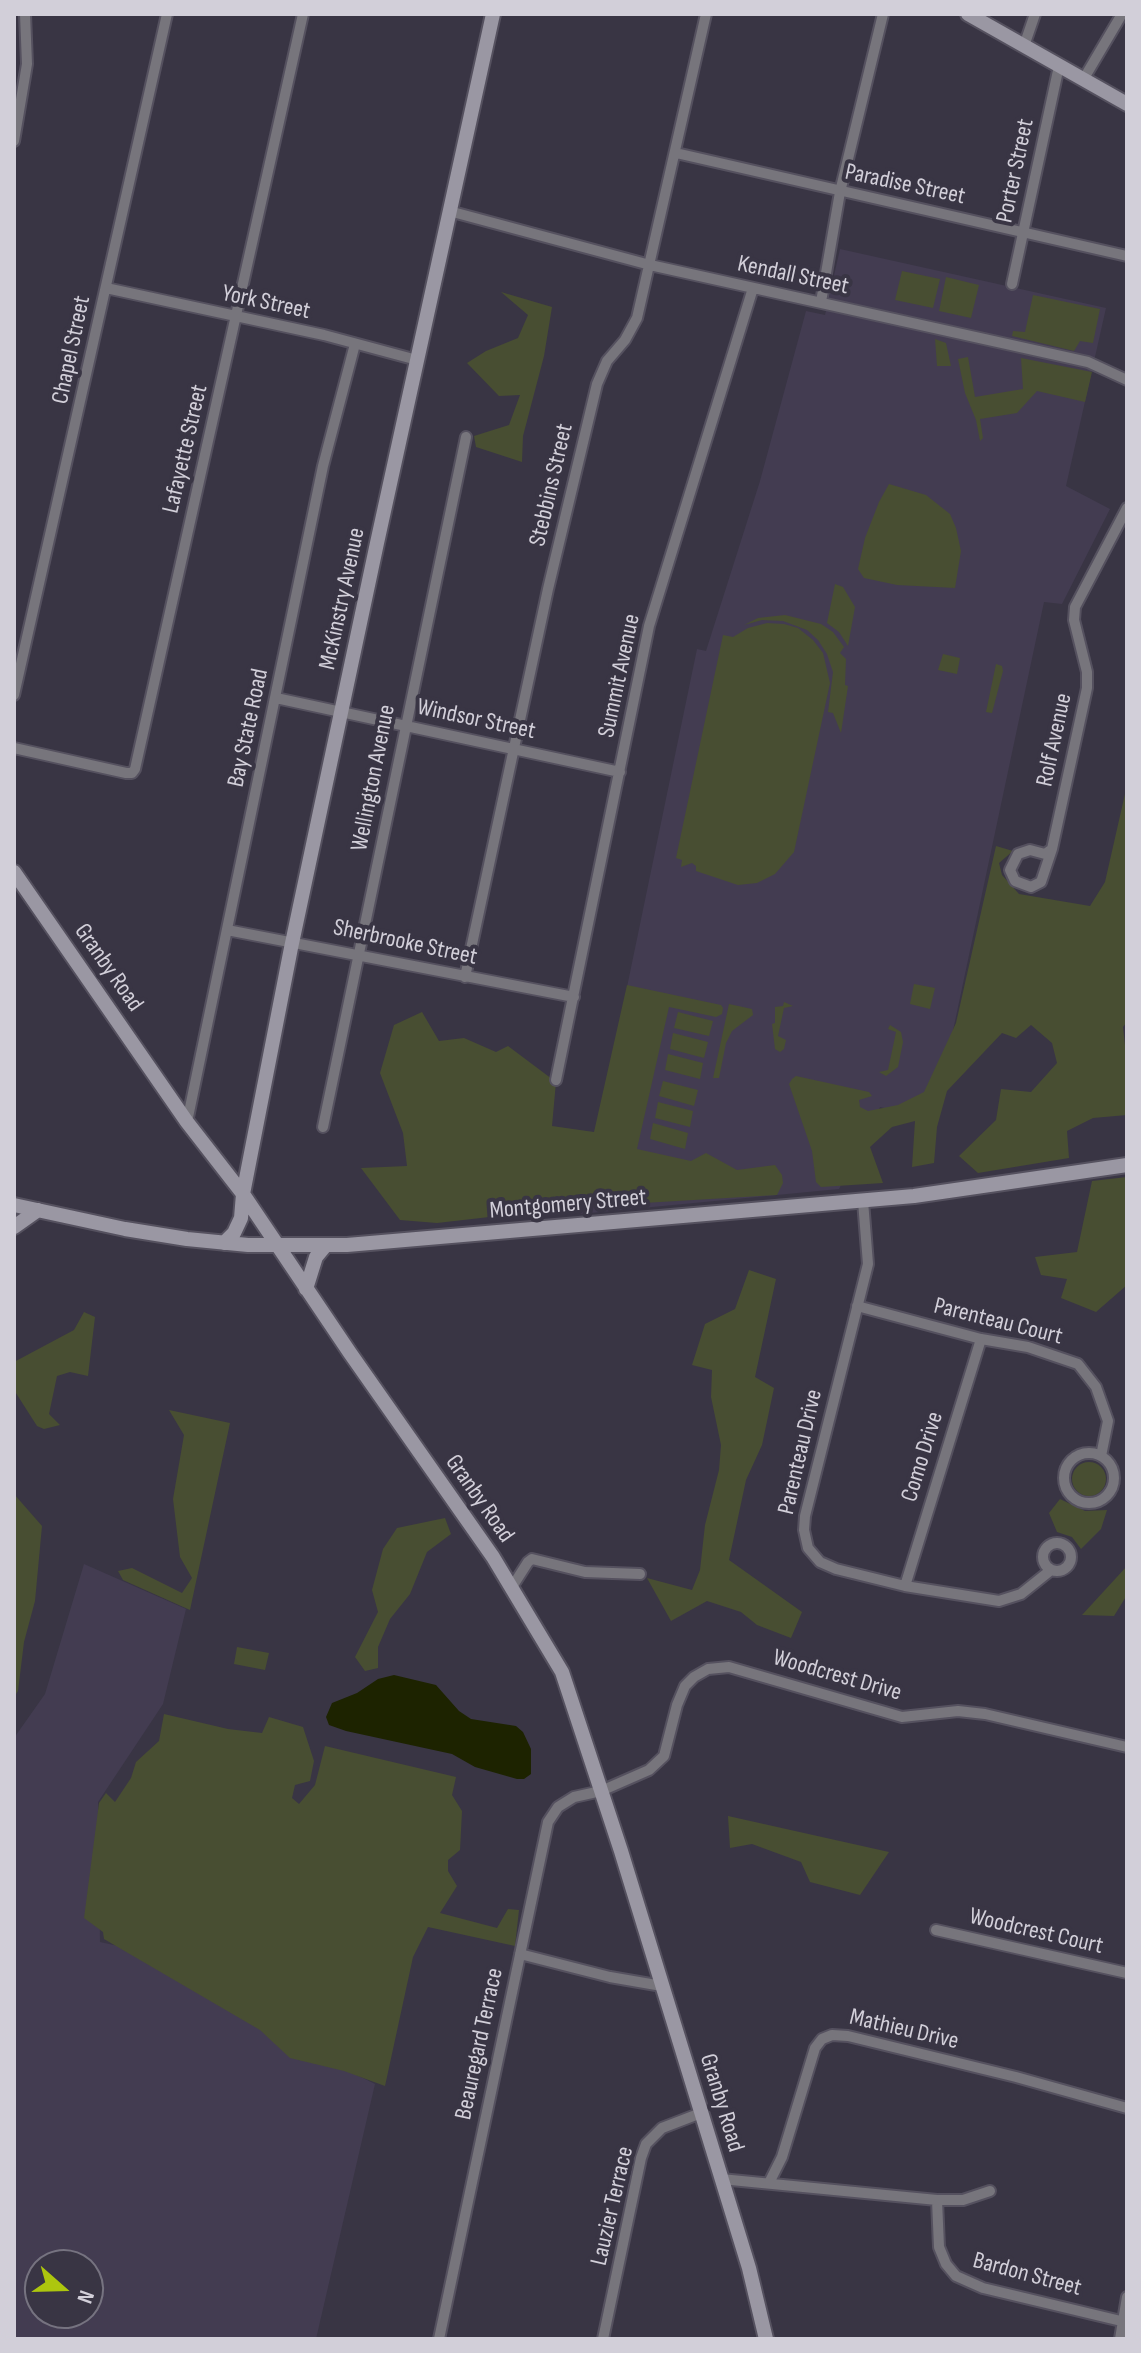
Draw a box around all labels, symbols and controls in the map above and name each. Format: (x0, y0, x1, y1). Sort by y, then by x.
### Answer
street label: Porter Street (991, 116, 1041, 226)
street label: Paradise Street (842, 158, 968, 212)
street label: Kendall Street (735, 250, 851, 302)
street label: York Street (219, 280, 313, 326)
street label: Chapel Street (47, 293, 97, 407)
street label: Lafayette Street (157, 382, 215, 516)
street label: Stebbins Street (524, 421, 580, 549)
street label: McKinstry Avenue (314, 525, 372, 673)
street label: Summit Avenue (593, 612, 647, 740)
street label: Bay State Road (222, 666, 276, 790)
street label: Rolf Avenue (1031, 691, 1079, 789)
street label: Windsor Street (414, 693, 538, 747)
street label: Wellington Avenue (346, 702, 402, 854)
street label: Sherbrooke Street (330, 914, 480, 972)
street label: Granby Road (67, 918, 149, 1018)
street label: Montgomery Street (488, 1184, 648, 1226)
street label: Parenteau Court (931, 1292, 1065, 1352)
street label: Parenteau Drive (773, 1387, 829, 1517)
street label: Como Drive (896, 1409, 950, 1505)
street label: Granby Road (438, 1449, 520, 1549)
street label: Woodcrest Drive (769, 1644, 905, 1708)
street label: Woodcrest Court (966, 1903, 1106, 1961)
street label: Beauregard Terrace (450, 1966, 510, 2122)
street label: Mathieu Drive (847, 2003, 961, 2057)
street label: Granby Road (692, 2051, 750, 2155)
street label: Lauzier Terrace (585, 2144, 641, 2268)
street label: Bardon Street (970, 2247, 1084, 2303)
north arrow (24, 2249, 104, 2329)
text: N (70, 2287, 100, 2307)

